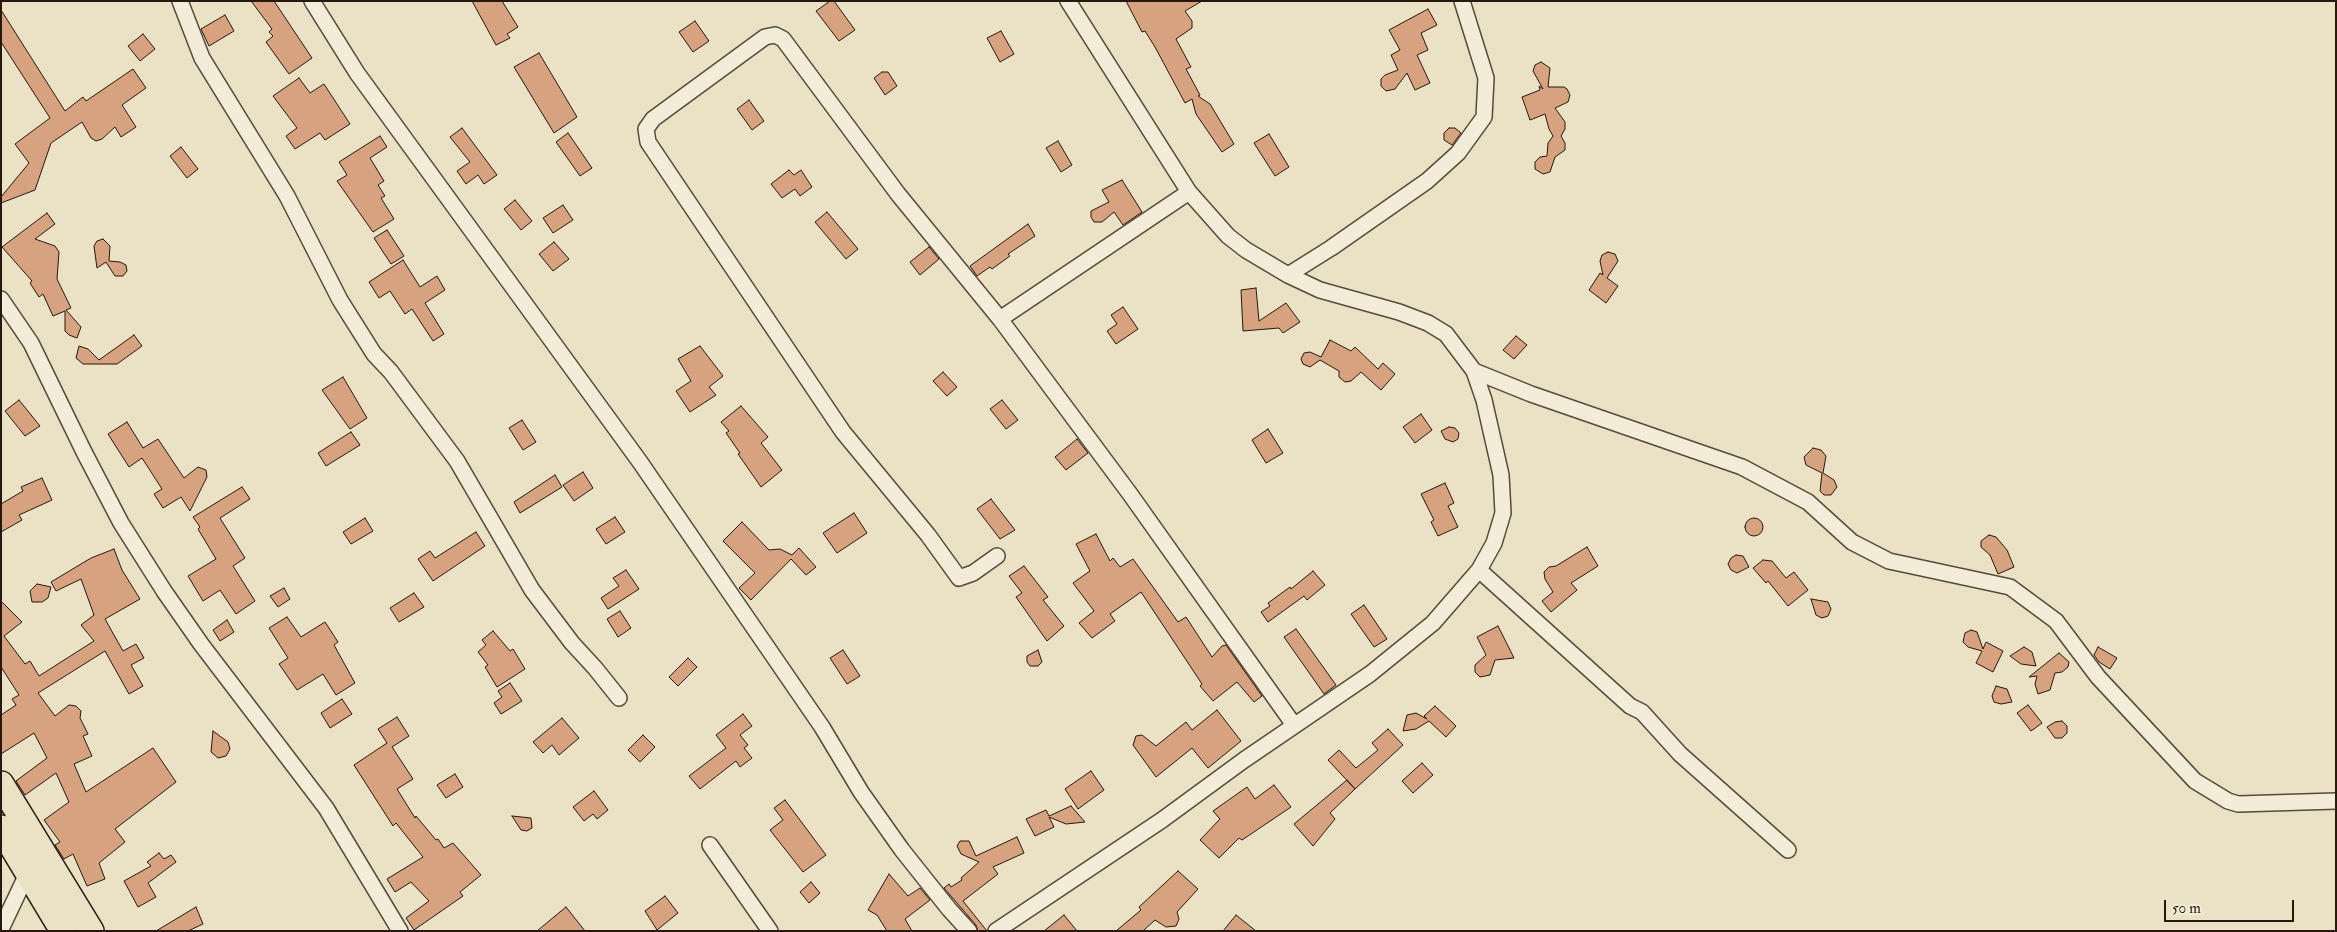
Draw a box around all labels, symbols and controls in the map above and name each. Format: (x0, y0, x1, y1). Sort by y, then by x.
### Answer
scale bar (2167, 890, 2297, 922)
text: 50 m (2172, 899, 2201, 918)

